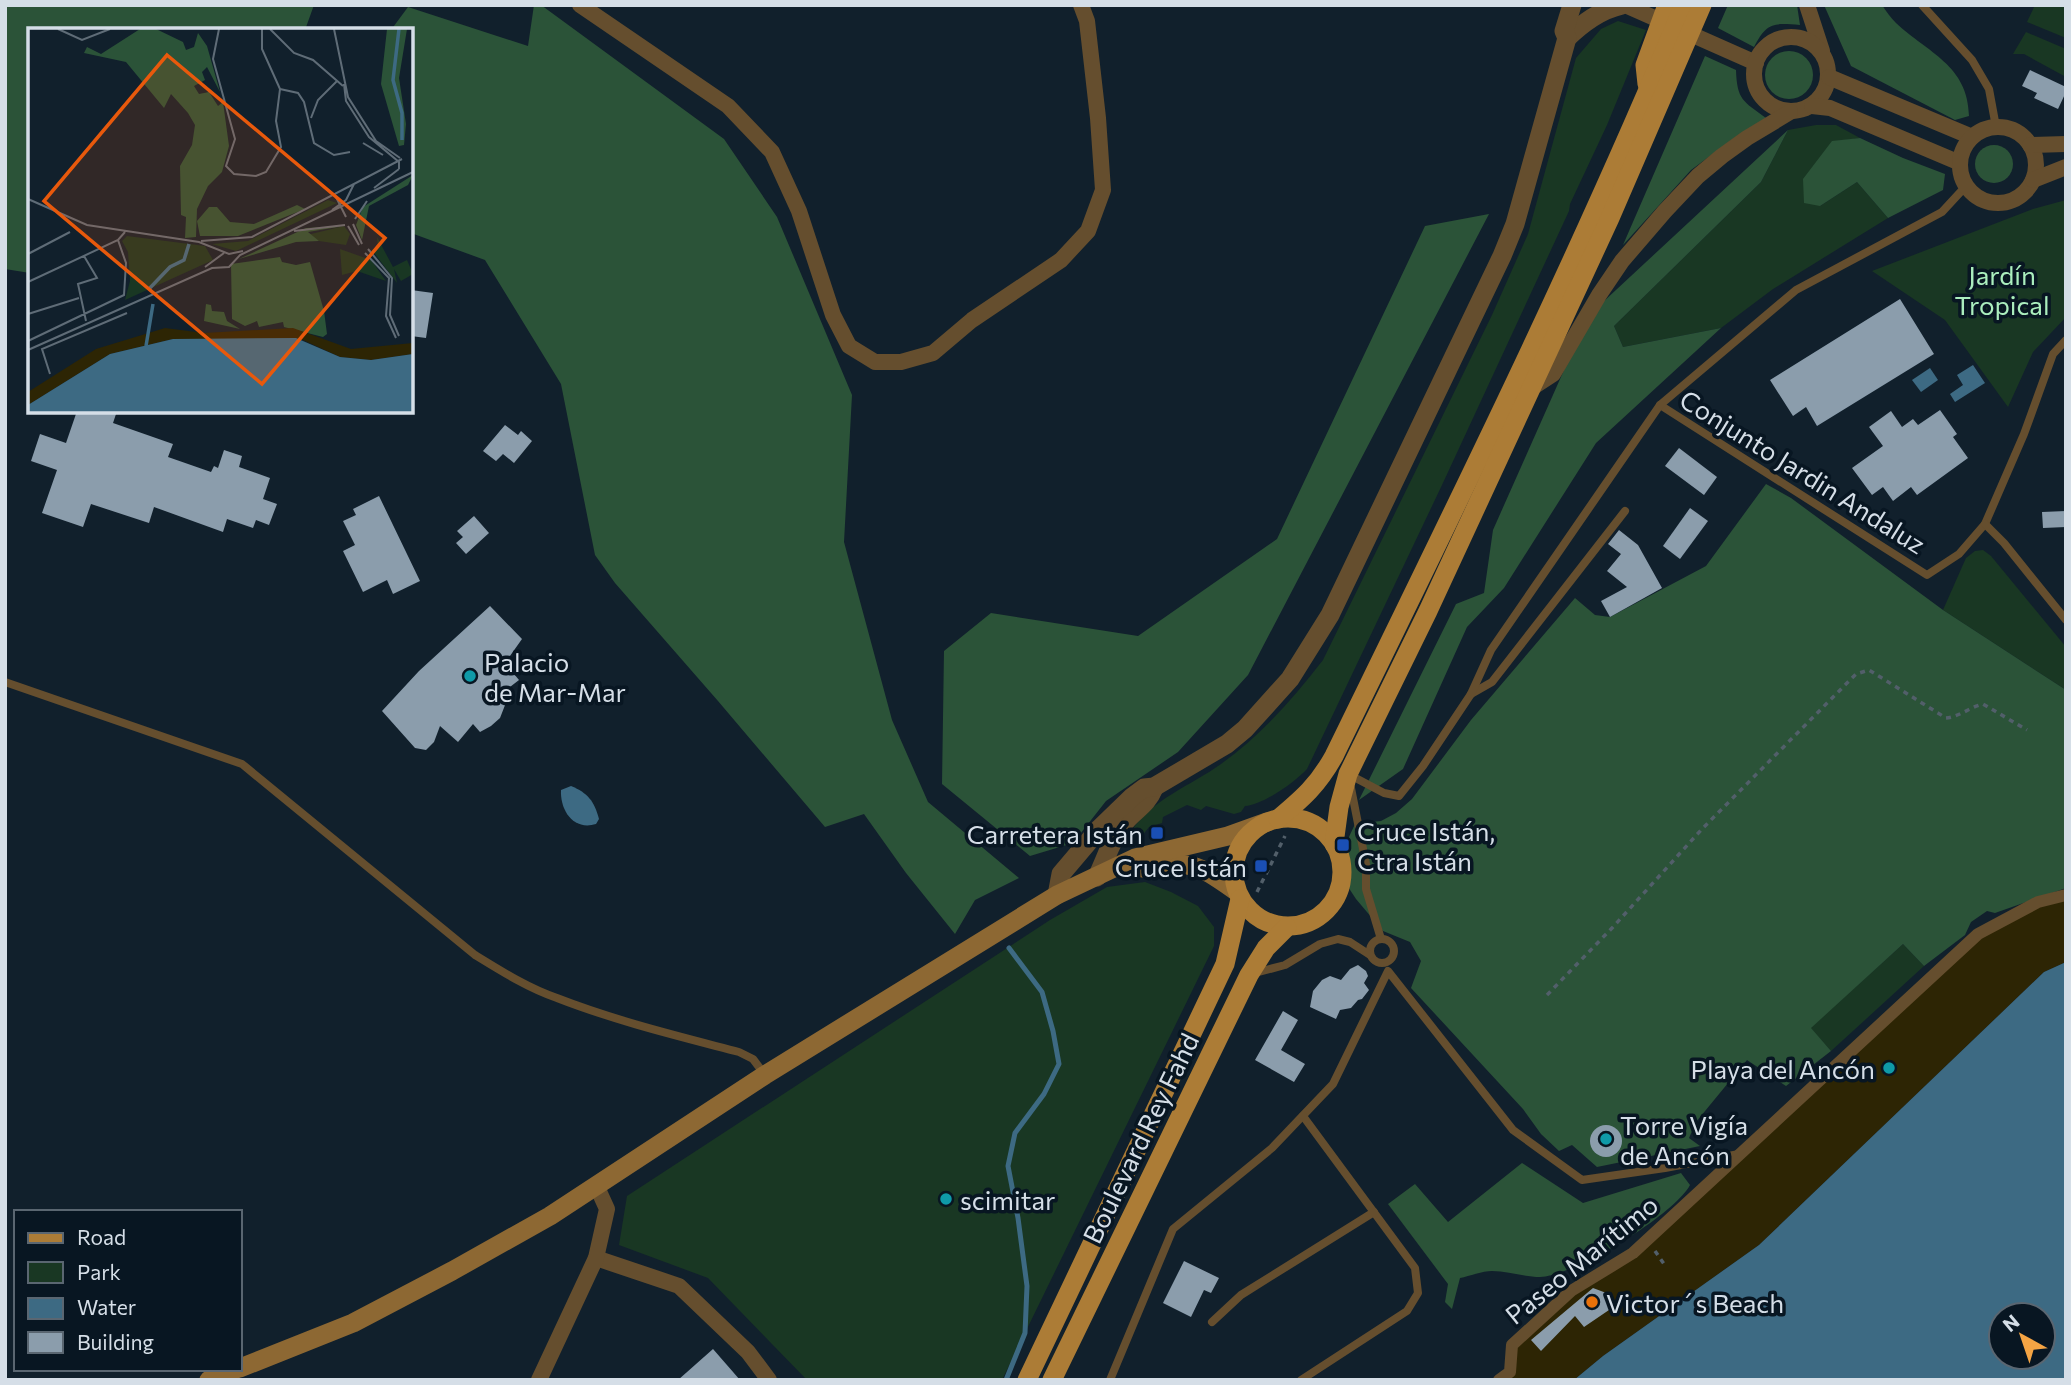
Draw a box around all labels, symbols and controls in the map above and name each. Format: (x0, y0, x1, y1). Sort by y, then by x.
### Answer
inset map (28, 28, 413, 413)
park label: Jardín Tropical (1954, 259, 2050, 320)
street label: Conjunto Jardin Andaluz (1675, 383, 1931, 559)
place label: Palacio de Mar-Mar (484, 646, 626, 707)
marker: Palacio de Mar-Mar (462, 668, 478, 684)
place label: Cruce Istán, Ctra Istán (1357, 815, 1495, 876)
place label: Carretera Istán (967, 818, 1143, 849)
marker: Carretera Istán (1149, 825, 1165, 841)
marker: Cruce Istán, Ctra Istán (1335, 837, 1351, 853)
place label: Cruce Istán (1115, 851, 1247, 882)
marker: Cruce Istán (1253, 858, 1269, 874)
street label: Boulevard Rey Fahd (1076, 1028, 1204, 1248)
place label: Playa del Ancón (1691, 1053, 1875, 1084)
marker: Playa del Ancón (1881, 1060, 1897, 1076)
place label: Torre Vigía de Ancón (1620, 1109, 1748, 1170)
marker: Torre Vigía de Ancón (1598, 1131, 1614, 1147)
place label: scimitar (960, 1184, 1055, 1215)
street label: Paseo Marítimo (1499, 1188, 1663, 1330)
marker: scimitar (938, 1191, 954, 1207)
legend (14, 1210, 242, 1371)
text: Road (77, 1224, 126, 1249)
text: Park (77, 1259, 121, 1284)
place label: Victor´s Beach (1606, 1287, 1784, 1318)
text: Water (77, 1294, 136, 1319)
marker: Victor´s Beach (1584, 1294, 1600, 1310)
north arrow (1987, 1301, 2057, 1371)
text: N (1998, 1309, 2024, 1336)
text: Building (77, 1329, 154, 1354)

